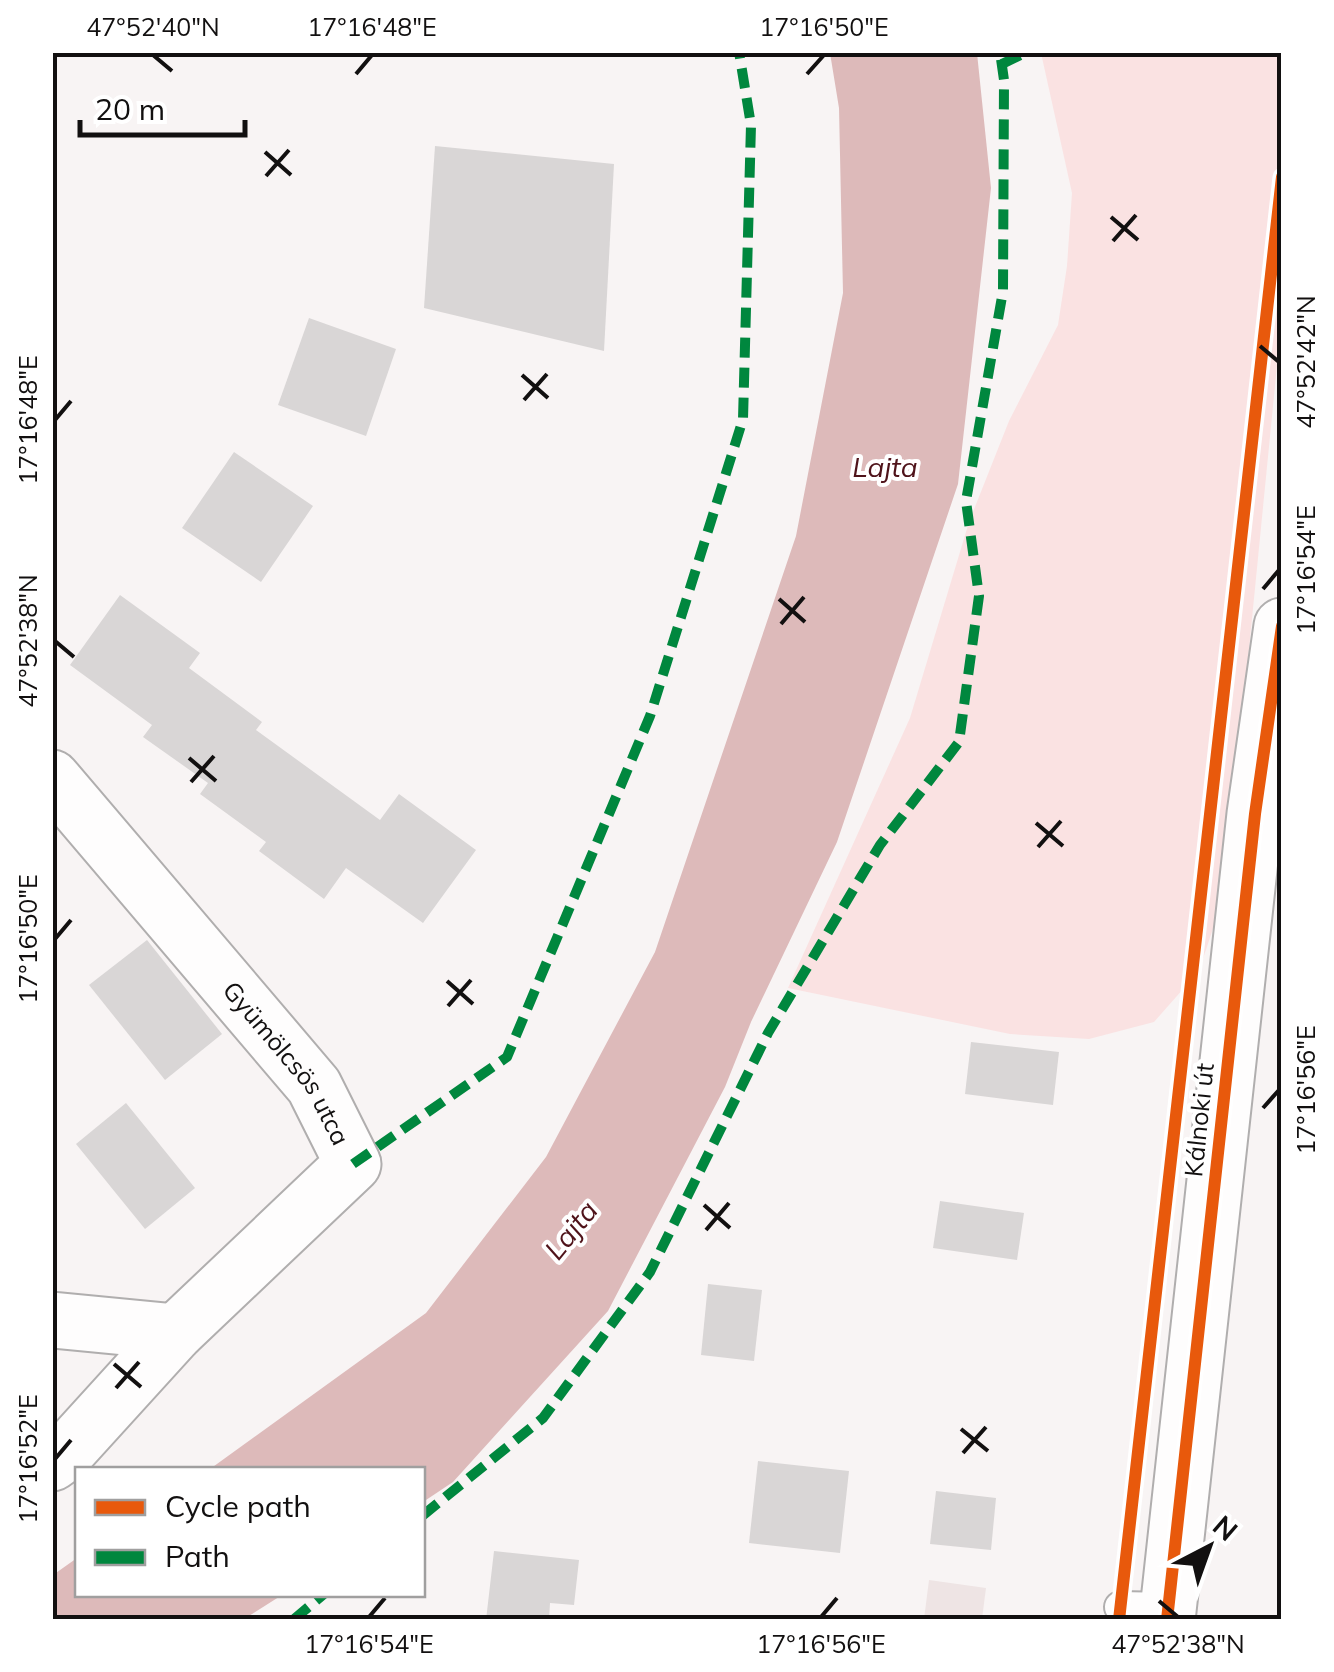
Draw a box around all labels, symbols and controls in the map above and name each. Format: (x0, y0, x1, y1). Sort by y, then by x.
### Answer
text: 47°52'40"N (86, 11, 220, 42)
text: 17°16'48"E (307, 11, 437, 42)
text: 17°16'50"E (759, 11, 889, 42)
scale bar (80, 75, 245, 137)
text: 20 m (95, 90, 165, 128)
text: 47°52'42"N (1290, 295, 1321, 429)
text: 17°16'48"E (12, 355, 43, 485)
water label: Lajta (852, 449, 918, 484)
text: 17°16'54"E (1290, 505, 1321, 635)
text: 47°52'38"N (12, 574, 43, 708)
text: 17°16'50"E (12, 874, 43, 1004)
street label: Gyümölcsös utca (217, 975, 357, 1150)
text: 17°16'56"E (1290, 1025, 1321, 1155)
street label: Kálnoki út (1177, 1061, 1220, 1178)
water label: Lajta (536, 1193, 605, 1266)
text: 17°16'52"E (12, 1394, 43, 1524)
legend (75, 1467, 425, 1597)
text: Cycle path (165, 1487, 311, 1525)
north arrow (1159, 1497, 1259, 1597)
text: N (1206, 1508, 1245, 1548)
text: Path (165, 1537, 230, 1575)
text: 17°16'54"E (304, 1628, 434, 1659)
text: 17°16'56"E (756, 1628, 886, 1659)
text: 47°52'38"N (1111, 1628, 1245, 1659)

